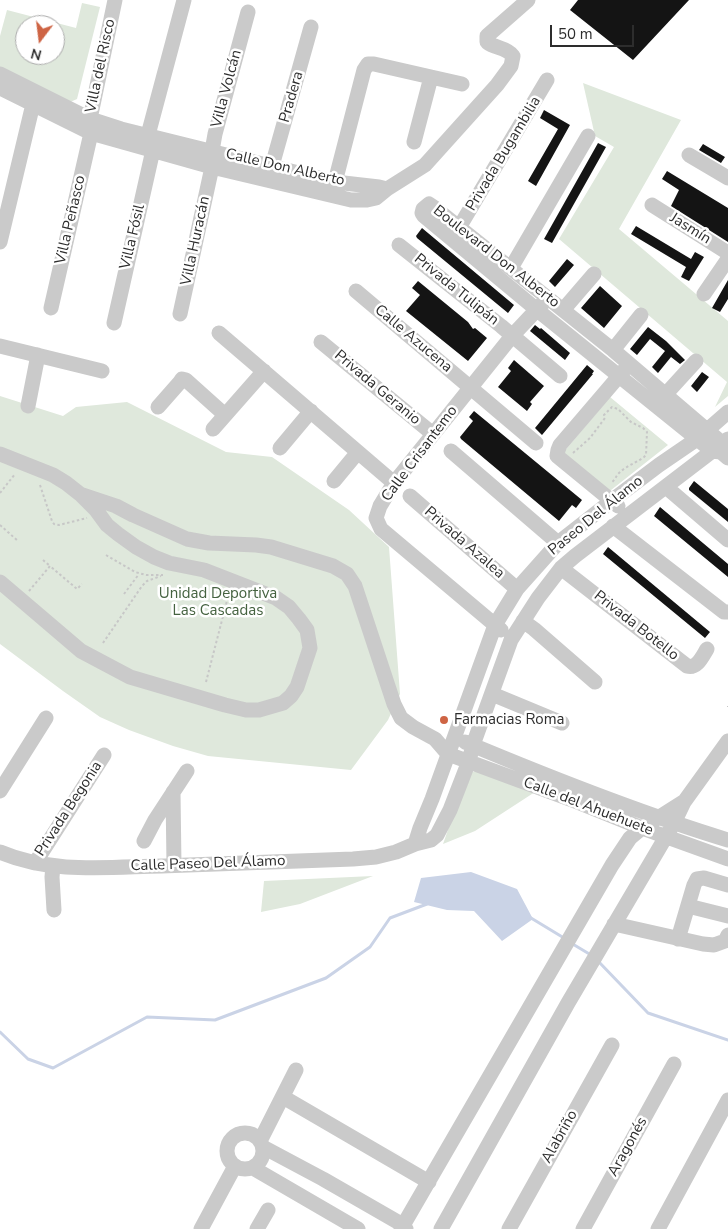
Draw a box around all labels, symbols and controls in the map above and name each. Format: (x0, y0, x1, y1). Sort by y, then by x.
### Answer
north arrow (15, 15, 65, 65)
scale bar (553, 15, 637, 47)
street label: Villa del Risco (82, 17, 120, 115)
text: 50 m (558, 24, 593, 44)
text: N (29, 43, 44, 65)
street label: Villa Volcán (208, 48, 246, 130)
street label: Pradera (276, 69, 308, 125)
street label: Privada Bugambilia (463, 93, 545, 215)
street label: Calle Don Alberto (224, 146, 346, 190)
street label: Villa Peñasco (52, 174, 90, 266)
street label: Villa Huracán (178, 195, 214, 287)
street label: Boulevard Don Alberto (429, 202, 563, 312)
street label: Villa Fósil (117, 203, 149, 271)
street label: Jasmín (666, 209, 714, 249)
street label: Privada Tulipán (410, 250, 502, 330)
street label: Calle Azucena (370, 301, 456, 377)
street label: Privada Geranio (330, 347, 424, 429)
street label: Calle Crisantemo (378, 403, 462, 505)
street label: Paseo Del Álamo (545, 472, 647, 560)
street label: Privada Azalea (420, 503, 508, 583)
park label: Unidad Deportiva Las Cascadas (159, 585, 277, 620)
street label: Privada Botello (590, 587, 682, 665)
place label: Farmacias Roma (454, 711, 564, 729)
marker: Farmacias Roma (438, 714, 450, 726)
street label: Privada Begonia (32, 758, 106, 860)
street label: Calle del Ahuehuete (521, 774, 655, 840)
street label: Calle Paseo Del Álamo (130, 852, 286, 876)
street label: Alabriño (538, 1107, 582, 1167)
street label: Aragonés (604, 1114, 652, 1180)

